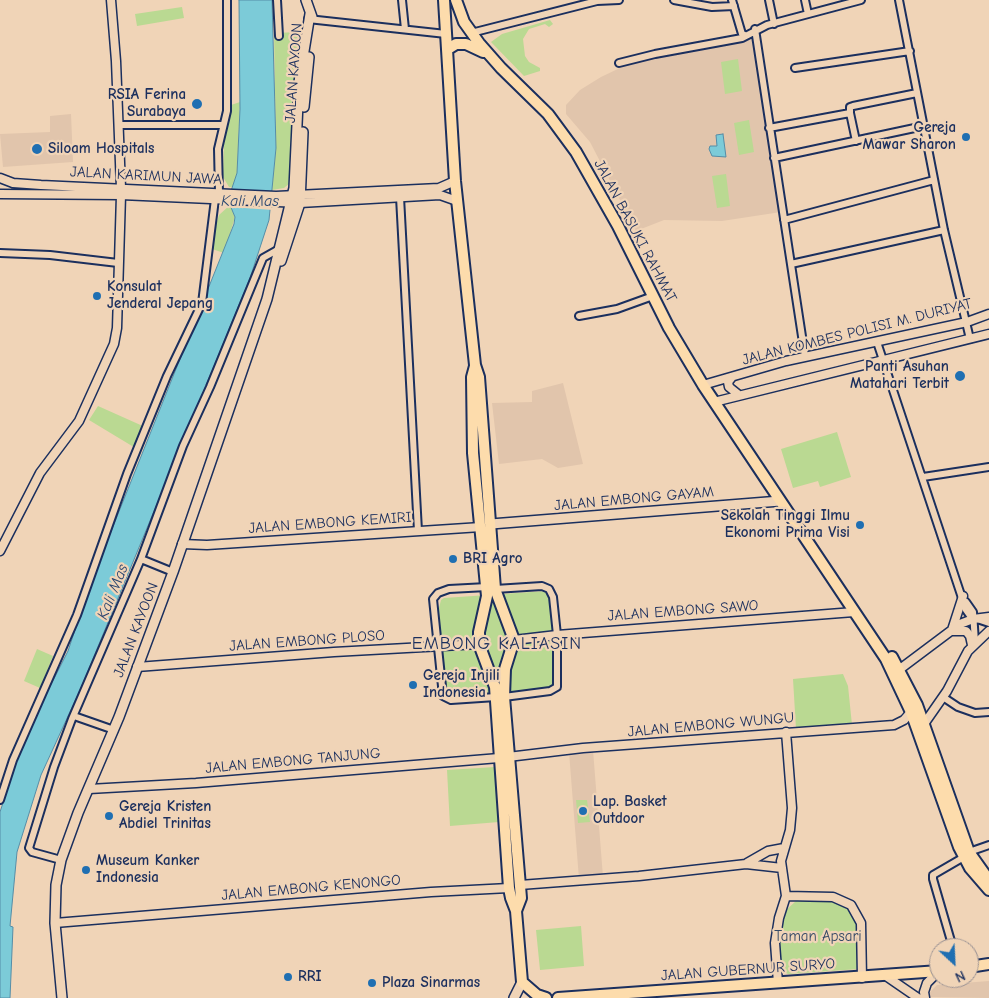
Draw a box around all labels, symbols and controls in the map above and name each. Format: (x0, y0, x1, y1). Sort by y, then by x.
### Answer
street label: JALAN KAYOON (282, 22, 306, 124)
place label: RSIA Ferina Surabaya (108, 86, 186, 121)
marker: RSIA Ferina Surabaya (190, 97, 204, 111)
place label: Gereja Mawar Sharon (863, 119, 956, 154)
marker: Gereja Mawar Sharon (960, 131, 972, 143)
place label: Siloam Hospitals (48, 140, 154, 158)
marker: Siloam Hospitals (30, 142, 44, 156)
street label: JALAN BASUKI RAHMAT (590, 157, 680, 305)
street label: JALAN KARIMUN JAWA (70, 163, 222, 189)
water label: Kali Mas (221, 191, 279, 211)
place label: Konsulat Jenderal Jepang (107, 278, 213, 313)
marker: Konsulat Jenderal Jepang (91, 290, 103, 302)
street label: JALAN KOMBES POLISI M. DURIYAT (740, 295, 974, 369)
place label: Panti Asuhan Matahari Terbit (850, 358, 949, 393)
marker: Panti Asuhan Matahari Terbit (953, 369, 967, 383)
street label: JALAN EMBONG GAYAM (553, 483, 715, 515)
place label: Sekolah Tinggi Ilmu Ekonomi Prima Visi (721, 507, 850, 542)
street label: JALAN EMBONG KEMIRI (248, 508, 412, 538)
marker: Sekolah Tinggi Ilmu Ekonomi Prima Visi (854, 519, 866, 531)
place label: BRI Agro (463, 550, 522, 568)
marker: BRI Agro (447, 553, 459, 565)
water label: Kali Mas (93, 562, 133, 622)
street label: JALAN KAYOON (110, 580, 162, 680)
street label: JALAN EMBONG SAWO (607, 597, 759, 625)
street label: JALAN EMBONG PLOSO (229, 627, 385, 655)
district label: EMBONG KALIASIN (410, 633, 584, 655)
place label: Gereja Injili Indonesia (423, 667, 500, 702)
marker: Gereja Injili Indonesia (407, 679, 419, 691)
street label: JALAN EMBONG WUNGU (627, 709, 795, 741)
street label: JALAN EMBONG TANJUNG (205, 744, 381, 778)
place label: Lap. Basket Outdoor (593, 793, 667, 828)
place label: Gereja Kristen Abdiel Trinitas (119, 798, 211, 833)
marker: Lap. Basket Outdoor (577, 805, 589, 817)
marker: Gereja Kristen Abdiel Trinitas (103, 810, 115, 822)
place label: Museum Kanker Indonesia (96, 852, 199, 887)
marker: Museum Kanker Indonesia (80, 864, 92, 876)
street label: JALAN EMBONG KENONGO (221, 871, 401, 905)
park label: Taman Apsari (774, 928, 862, 946)
north arrow (929, 938, 979, 988)
street label: JALAN GUBERNUR SURYO (660, 955, 836, 985)
text: N (952, 967, 968, 986)
place label: RRI (298, 968, 322, 986)
marker: RRI (282, 971, 294, 983)
place label: Plaza Sinarmas (382, 974, 480, 992)
marker: Plaza Sinarmas (366, 977, 378, 989)

